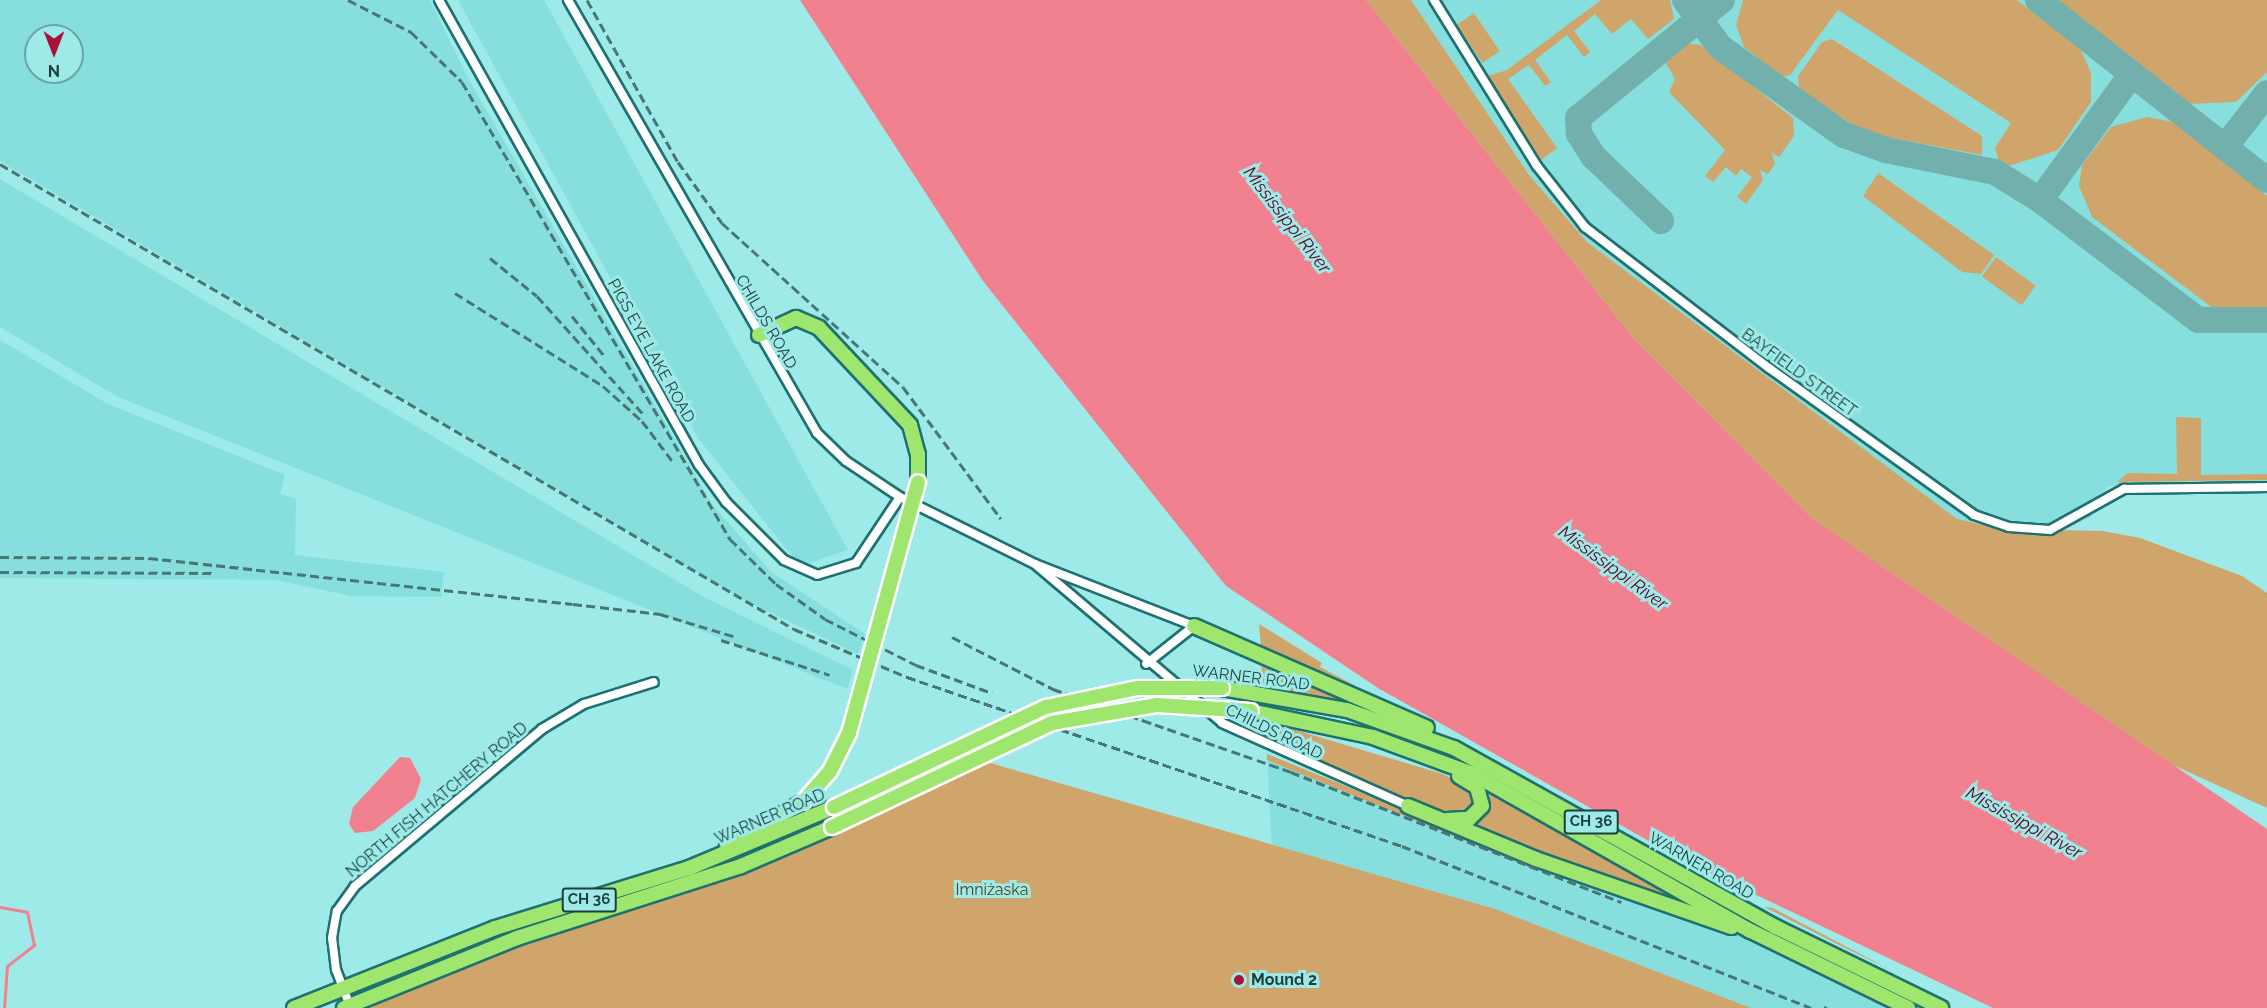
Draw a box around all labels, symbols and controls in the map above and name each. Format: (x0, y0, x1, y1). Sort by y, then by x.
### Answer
north arrow (24, 24, 84, 84)
text: N (48, 61, 60, 80)
water label: Mississippi River (1239, 162, 1335, 278)
street label: CHILDS ROAD (731, 271, 801, 373)
street label: PIGS EYE LAKE ROAD (603, 276, 699, 426)
street label: BAYFIELD STREET (1738, 325, 1860, 421)
water label: Mississippi River (1554, 521, 1672, 615)
street label: WARNER ROAD (1191, 661, 1311, 695)
street label: CHILDS ROAD (1222, 700, 1326, 764)
street label: NORTH FISH HATCHERY ROAD (342, 718, 532, 882)
water label: Mississippi River (1962, 782, 2086, 864)
street label: WARNER ROAD (712, 785, 828, 849)
road number: CH 36 (1562, 810, 1620, 834)
street label: WARNER ROAD (1645, 828, 1757, 904)
park label: Imniżaska (956, 880, 1028, 900)
road number: CH 36 (560, 888, 618, 912)
place label: Mound 2 (1251, 970, 1317, 990)
marker: Mound 2 (1232, 973, 1246, 987)

